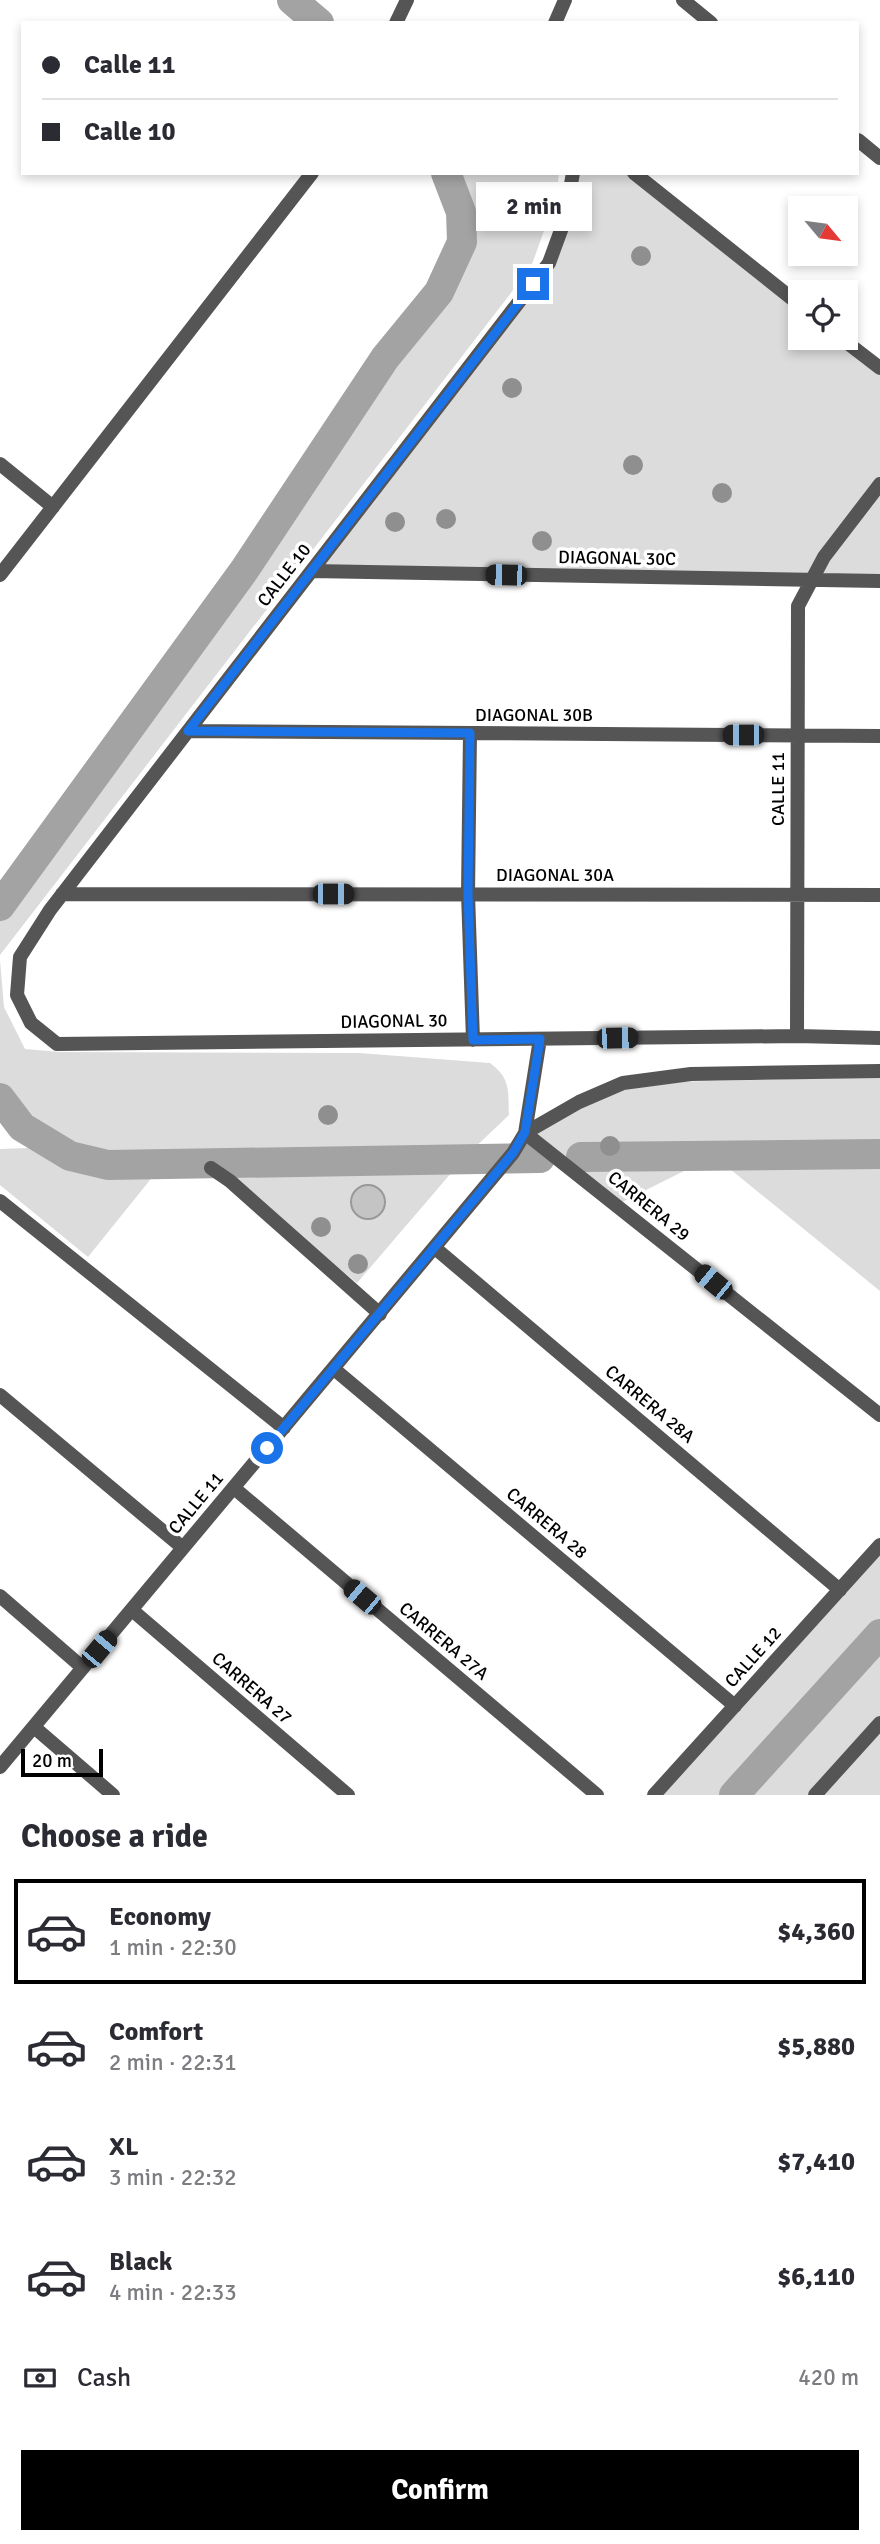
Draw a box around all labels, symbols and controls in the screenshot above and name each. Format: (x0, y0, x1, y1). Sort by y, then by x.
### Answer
text: Calle 11 (84, 49, 176, 81)
text: Calle 10 (84, 116, 176, 148)
callout: 2 min (475, 182, 591, 232)
text: 2 min (506, 192, 562, 221)
north arrow (788, 196, 858, 266)
map controls (788, 196, 858, 350)
route end (517, 268, 549, 300)
button: locate (788, 280, 858, 350)
street label: CALLE 10 (253, 539, 315, 611)
street label: DIAGONAL 30C (558, 546, 676, 570)
car (485, 564, 528, 586)
street label: DIAGONAL 30B (475, 704, 593, 726)
car (723, 725, 765, 746)
street label: CALLE 11 (767, 752, 789, 826)
street label: DIAGONAL 30A (496, 864, 614, 886)
car (313, 884, 355, 905)
street label: DIAGONAL 30 (340, 1009, 448, 1033)
car (596, 1027, 639, 1049)
street label: CARRERA 29 (604, 1166, 694, 1246)
car (691, 1261, 736, 1303)
street label: CARRERA 28A (601, 1360, 699, 1448)
route start (251, 1432, 283, 1464)
street label: CALLE 11 (164, 1468, 228, 1538)
street label: CARRERA 28 (502, 1483, 592, 1563)
car (340, 1575, 385, 1619)
street label: CARRERA 27A (395, 1597, 493, 1685)
street label: CALLE 12 (720, 1622, 786, 1692)
car (78, 1626, 121, 1672)
street label: CARRERA 27 (207, 1647, 297, 1729)
scale bar (21, 1746, 103, 1778)
text: 20 m (32, 1749, 72, 1773)
text: Choose a ride (21, 1817, 208, 1856)
icon: car (25, 1900, 88, 1963)
text: Economy (109, 1901, 211, 1933)
text: $4,360 (777, 1916, 855, 1948)
text: 1 min · 22:30 (109, 1933, 237, 1962)
icon: car (25, 2015, 88, 2078)
text: Comfort (109, 2016, 203, 2048)
text: $5,880 (777, 2031, 855, 2063)
text: 2 min · 22:31 (109, 2048, 237, 2077)
icon: car (25, 2130, 88, 2193)
text: XL (109, 2131, 139, 2163)
text: $7,410 (777, 2146, 855, 2178)
text: 3 min · 22:32 (109, 2163, 237, 2192)
icon: car (25, 2245, 88, 2308)
text: Black (109, 2246, 172, 2278)
text: $6,110 (777, 2261, 855, 2293)
text: 4 min · 22:33 (109, 2278, 237, 2307)
icon: cash (21, 2359, 59, 2397)
text: Cash (77, 2362, 131, 2394)
text: 420 m (798, 2363, 859, 2392)
button: Confirm (21, 2450, 859, 2530)

